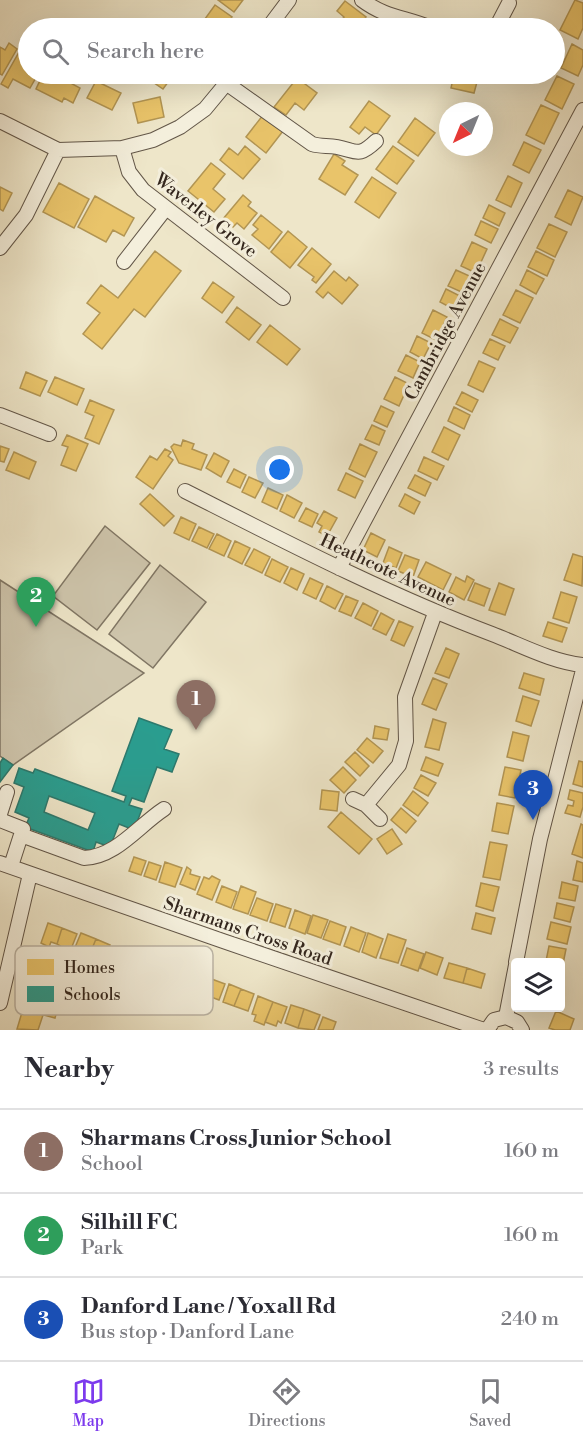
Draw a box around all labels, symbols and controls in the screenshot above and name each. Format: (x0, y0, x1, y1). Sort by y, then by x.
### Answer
search box (18, 18, 565, 84)
icon: search (39, 35, 72, 68)
text: Search here (87, 38, 204, 65)
north arrow (439, 102, 493, 156)
street label: Waverley Grove (149, 167, 262, 263)
street label: Cambridge Avenue (399, 258, 492, 404)
your location (265, 455, 294, 484)
street label: Heathcote Avenue (316, 529, 459, 612)
pin: 2 (16, 578, 56, 627)
pin: 1 (176, 680, 216, 730)
pin: 3 (514, 770, 552, 820)
street label: Sharmans Cross Road (161, 892, 336, 971)
legend (15, 946, 213, 1015)
text: Homes (64, 958, 115, 978)
map controls (511, 958, 565, 1012)
button: layers (511, 958, 565, 1012)
text: Schools (64, 985, 120, 1005)
text: Nearby (24, 1053, 114, 1085)
text: 3 results (483, 1057, 559, 1082)
text: Sharmans Cross Junior School (81, 1125, 392, 1152)
text: 1 (39, 1139, 48, 1164)
text: 160 m (504, 1139, 559, 1164)
text: School (81, 1152, 143, 1177)
text: Silhill FC (81, 1209, 178, 1236)
text: 2 (37, 1223, 50, 1248)
text: 160 m (504, 1223, 559, 1248)
text: Park (81, 1236, 123, 1261)
text: Danford Lane / Yoxall Rd (81, 1293, 336, 1320)
text: 3 (37, 1307, 50, 1332)
text: 240 m (501, 1307, 559, 1332)
text: Bus stop · Danford Lane (81, 1320, 294, 1345)
tab: Map (72, 1375, 105, 1431)
tab: Directions (248, 1375, 326, 1431)
tab: Saved (469, 1375, 511, 1431)

